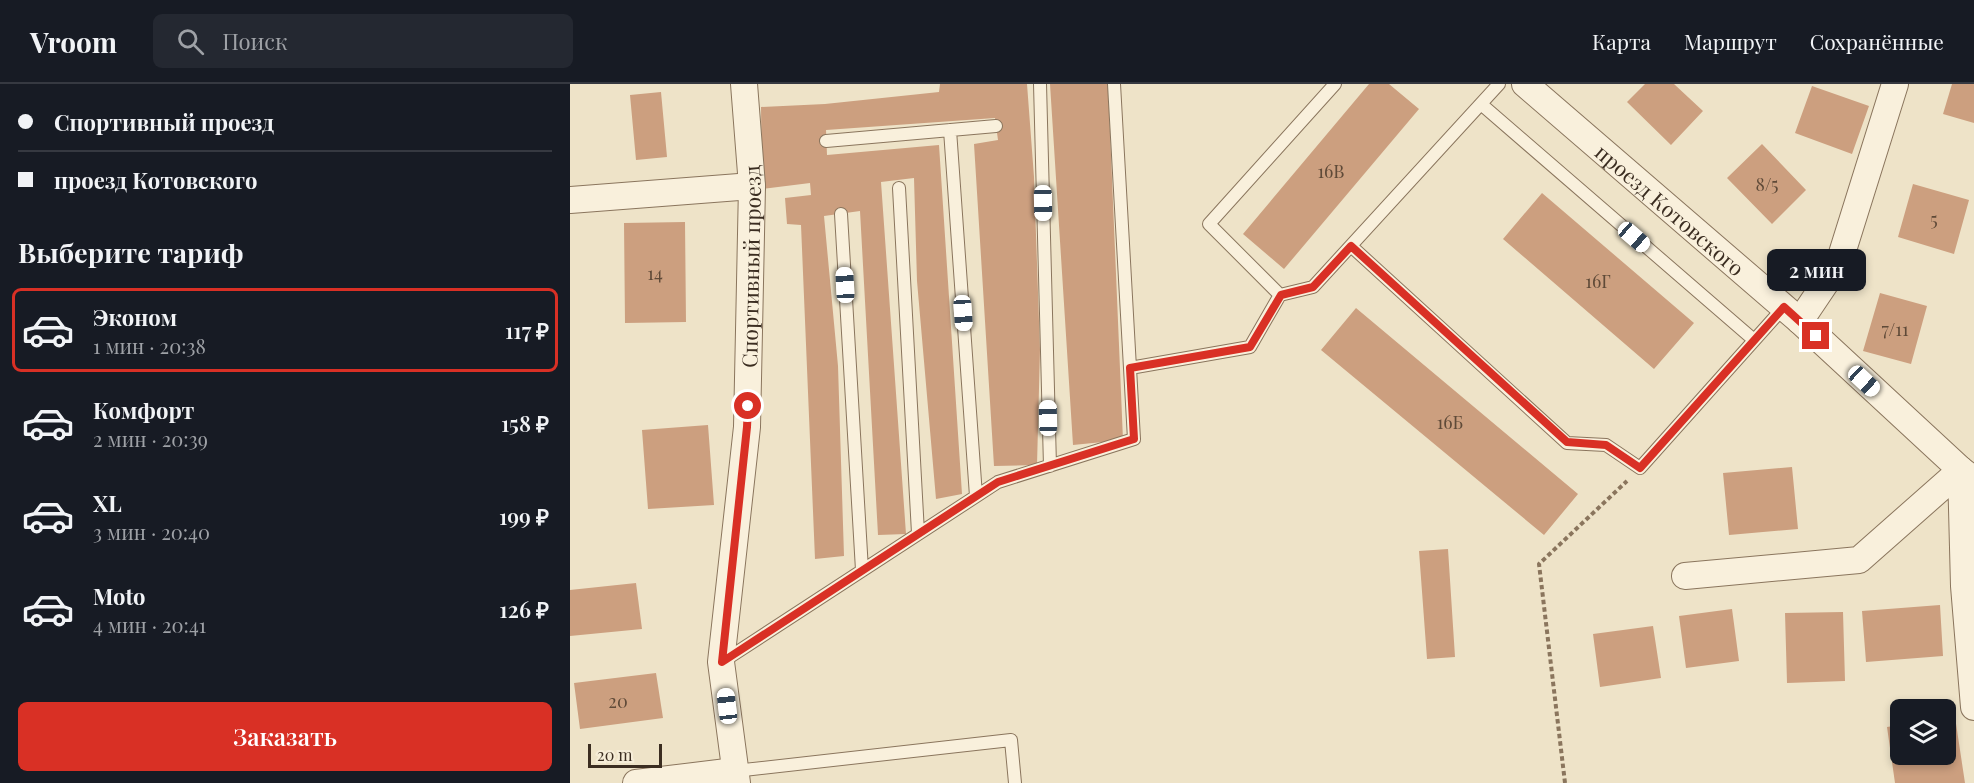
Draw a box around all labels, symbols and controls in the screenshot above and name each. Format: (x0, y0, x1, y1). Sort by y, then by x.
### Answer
search box (153, 14, 573, 68)
text: Vroom (30, 23, 117, 60)
icon: search (174, 25, 207, 58)
text: Поиск (222, 26, 288, 56)
text: Карта (1592, 27, 1651, 55)
text: Маршрут (1684, 27, 1777, 55)
text: Сохранённые (1810, 27, 1944, 55)
text: Спортивный проезд (54, 107, 274, 137)
street label: проезд Котовского (1590, 137, 1751, 281)
house number: 16В (1317, 159, 1345, 183)
street label: Спортивный проезд (734, 164, 766, 368)
text: проезд Котовского (54, 165, 257, 195)
house number: 8/5 (1755, 172, 1779, 196)
car (1034, 185, 1052, 221)
house number: 5 (1930, 207, 1938, 231)
car (1615, 218, 1653, 256)
text: Выберите тариф (18, 234, 244, 270)
callout: 2 мин (1766, 249, 1866, 291)
text: 2 мин (1789, 256, 1844, 283)
house number: 14 (647, 261, 663, 285)
car (835, 267, 855, 303)
house number: 16Г (1585, 269, 1611, 293)
car (953, 294, 973, 332)
text: Эконом (93, 302, 177, 332)
icon: car (21, 303, 75, 357)
text: 117 ₽ (505, 315, 549, 345)
house number: 7/11 (1881, 317, 1909, 341)
route end (1802, 322, 1829, 349)
text: 1 мин · 20:38 (93, 332, 206, 359)
car (1845, 362, 1883, 400)
route start (734, 392, 761, 419)
text: Комфорт (93, 395, 194, 425)
icon: car (21, 396, 75, 450)
car (1039, 400, 1057, 436)
text: 158 ₽ (501, 408, 549, 438)
house number: 16Б (1437, 410, 1463, 434)
text: 2 мин · 20:39 (93, 425, 208, 452)
text: XL (93, 488, 122, 518)
icon: car (21, 489, 75, 543)
text: 199 ₽ (499, 501, 549, 531)
text: 3 мин · 20:40 (93, 518, 210, 545)
text: Moto (93, 581, 146, 611)
icon: car (21, 582, 75, 636)
text: 126 ₽ (499, 594, 549, 624)
text: 4 мин · 20:41 (93, 611, 206, 638)
car (716, 687, 738, 725)
house number: 20 (608, 689, 628, 713)
map controls (1890, 699, 1956, 765)
button: layers (1890, 699, 1956, 765)
button: Заказать (18, 702, 552, 771)
scale bar (588, 741, 662, 768)
text: 20 m (597, 744, 632, 765)

